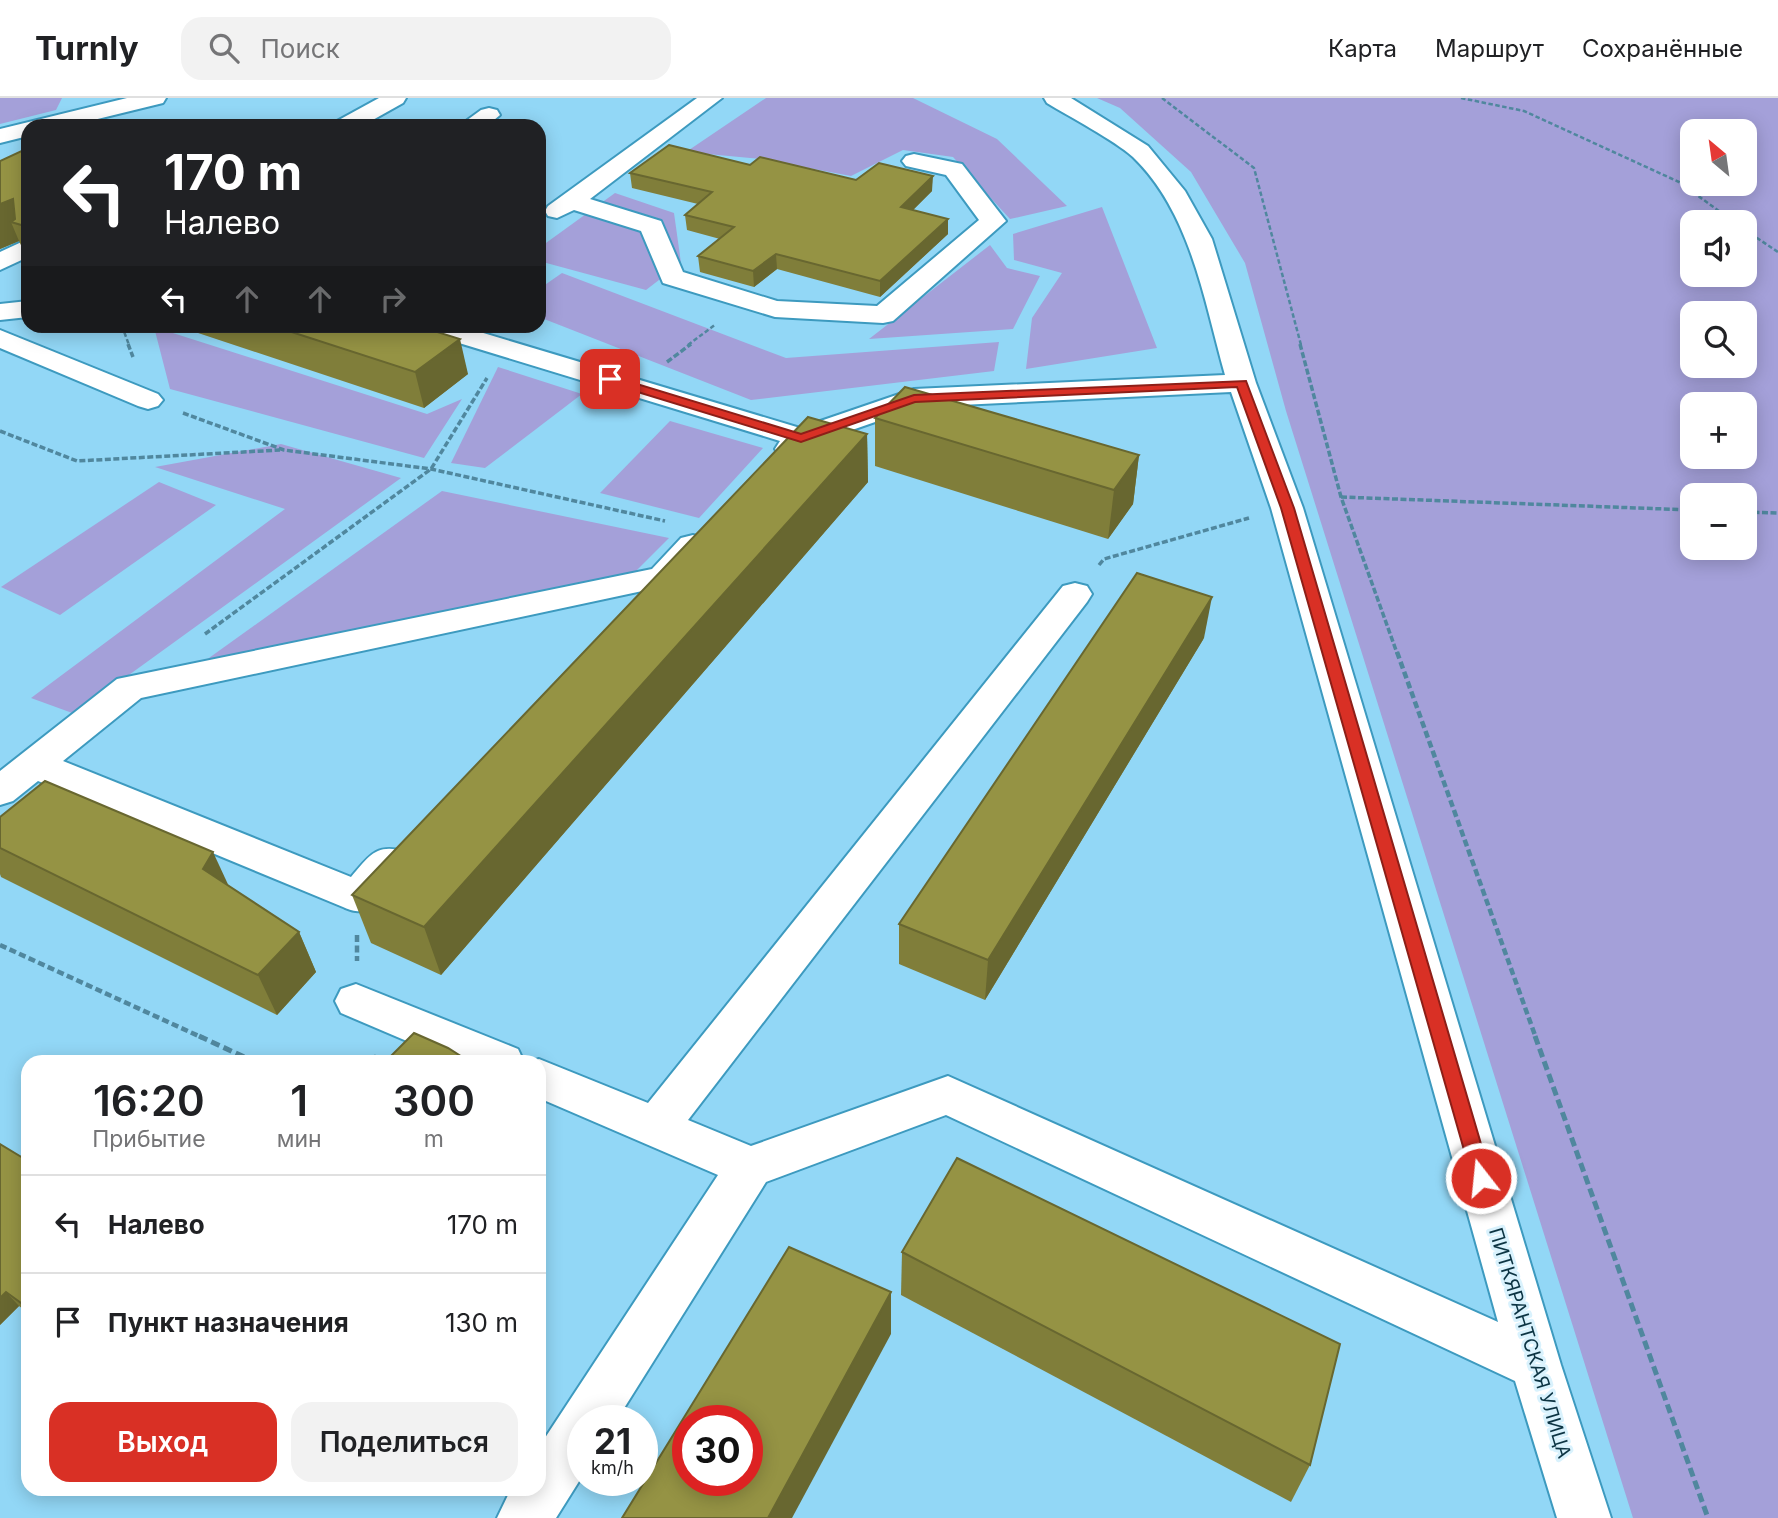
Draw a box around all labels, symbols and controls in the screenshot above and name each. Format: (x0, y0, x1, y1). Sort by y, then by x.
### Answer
search box (181, 17, 671, 80)
text: Turnly (35, 28, 139, 68)
icon: search (205, 29, 243, 67)
text: Поиск (261, 33, 340, 64)
text: Карта (1328, 34, 1397, 63)
text: Маршрут (1435, 34, 1544, 63)
text: Сохранённые (1582, 34, 1743, 63)
north arrow (1680, 119, 1757, 196)
map controls (1680, 119, 1757, 560)
text: 170 m (164, 143, 302, 202)
icon: left (49, 147, 140, 238)
text: Налево (164, 203, 280, 242)
button: sound (1680, 210, 1757, 287)
icon: left (155, 280, 193, 318)
icon: ahead (228, 280, 266, 318)
icon: ahead (301, 280, 339, 318)
icon: right (374, 280, 412, 318)
button: search (1680, 301, 1757, 378)
pin (580, 349, 640, 409)
icon: arrive (591, 360, 629, 398)
button: + (1680, 392, 1757, 469)
button: − (1680, 483, 1757, 560)
text: 16:20 (93, 1075, 205, 1126)
text: 1 (290, 1075, 308, 1126)
text: 300 (393, 1075, 475, 1126)
text: Прибытие (92, 1125, 206, 1153)
text: мин (277, 1125, 322, 1153)
text: m (424, 1125, 444, 1153)
position arrow (1444, 1141, 1518, 1215)
icon: left (49, 1205, 87, 1243)
text: Налево (108, 1209, 205, 1240)
text: 170 m (447, 1209, 518, 1240)
street label: ПИТКЯРАНТСКАЯ УЛИЦА (1484, 1225, 1576, 1461)
icon: arrive (49, 1303, 87, 1341)
text: Пункт назначения (108, 1307, 349, 1338)
text: 130 m (445, 1307, 518, 1338)
button: Выход (49, 1402, 277, 1482)
button: Поделиться (291, 1402, 518, 1482)
speed limit sign: 30 (672, 1405, 763, 1496)
text: 21 (594, 1420, 631, 1462)
text: km/h (591, 1457, 634, 1478)

